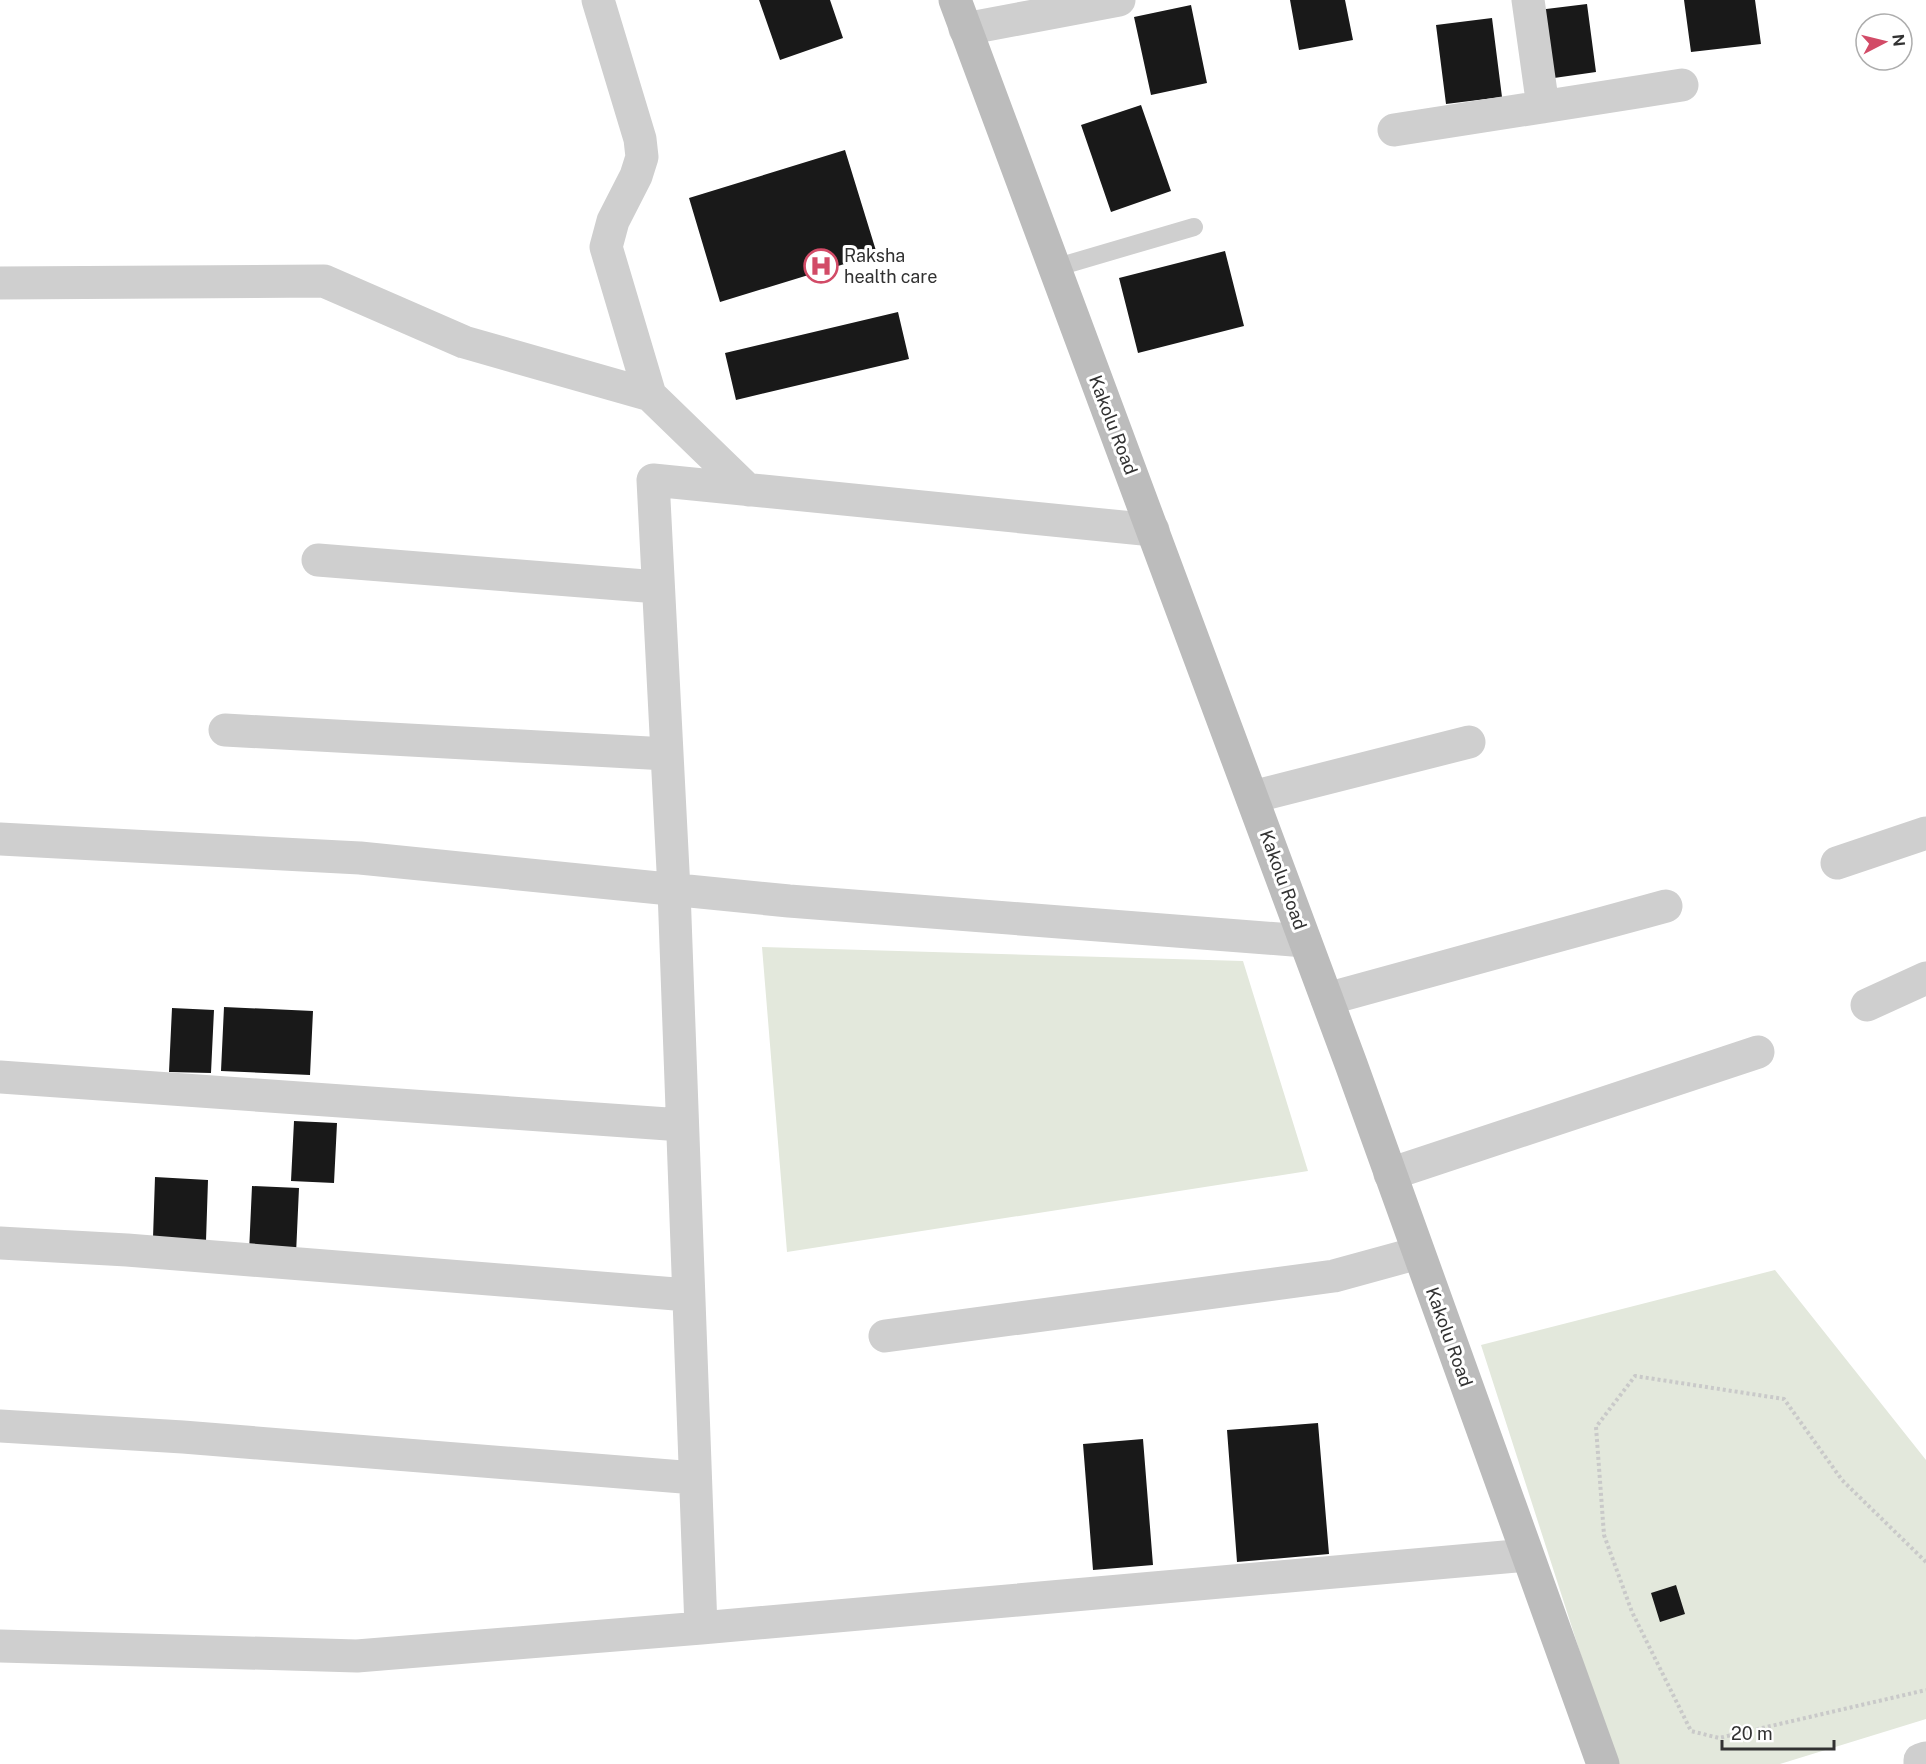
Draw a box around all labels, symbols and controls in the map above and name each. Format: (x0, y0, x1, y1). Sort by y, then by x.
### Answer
north arrow (1854, 12, 1914, 72)
text: N (1888, 33, 1909, 48)
place label: Raksha health care (844, 245, 937, 287)
hospital icon: Raksha health care (803, 248, 839, 284)
street label: Kakolu Road (1085, 372, 1142, 477)
street label: Kakolu Road (1256, 827, 1311, 933)
street label: Kakolu Road (1422, 1284, 1477, 1390)
scale bar (1722, 1713, 1834, 1751)
text: 20 m (1731, 1723, 1773, 1744)

